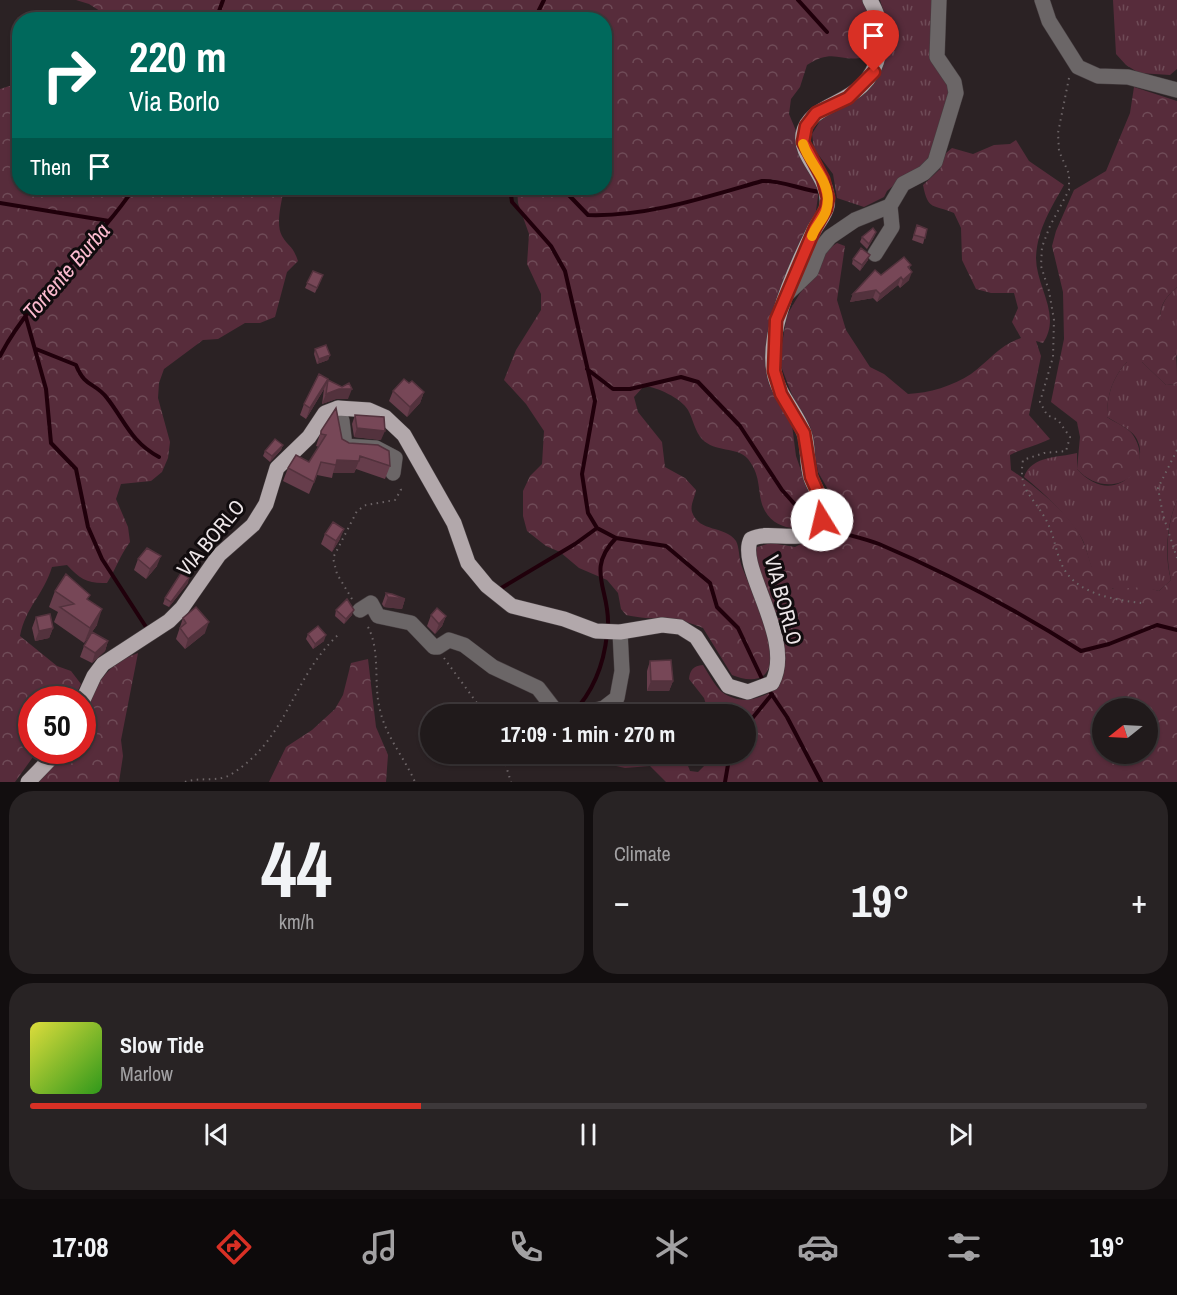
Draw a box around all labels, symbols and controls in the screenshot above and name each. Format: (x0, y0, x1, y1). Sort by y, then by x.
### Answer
pin (848, 10, 899, 72)
icon: arrive (857, 19, 890, 52)
text: 220 m (129, 29, 227, 85)
icon: right (30, 36, 108, 114)
text: Via Borlo (129, 83, 220, 119)
icon: arrive (83, 150, 116, 183)
text: Then (30, 152, 71, 182)
water label: Torrente Burba (16, 216, 116, 326)
position arrow (790, 488, 854, 552)
street label: VIA BORLO (170, 493, 251, 582)
street label: VIA BORLO (758, 552, 809, 648)
speed limit sign: 50 (18, 686, 96, 764)
north arrow (1092, 698, 1158, 764)
map controls (1092, 698, 1158, 764)
text: 17:09 · 1 min · 270 m (501, 719, 675, 749)
text: 44 (261, 816, 332, 921)
text: Climate (614, 840, 671, 867)
text: 19° (851, 870, 910, 931)
text: − (614, 879, 630, 923)
text: + (1131, 879, 1147, 923)
text: km/h (279, 908, 314, 935)
text: Slow Tide (120, 1030, 204, 1060)
text: Marlow (120, 1060, 173, 1087)
icon: previous (200, 1118, 233, 1151)
icon: pause (572, 1118, 605, 1151)
icon: next (944, 1118, 977, 1151)
icon: directions (213, 1226, 255, 1268)
icon: music (359, 1226, 401, 1268)
icon: phone (505, 1226, 547, 1268)
icon: climate (651, 1226, 693, 1268)
icon: car (797, 1226, 839, 1268)
icon: filters (943, 1226, 985, 1268)
text: 17:08 (52, 1229, 109, 1265)
text: 19° (1089, 1229, 1125, 1265)

